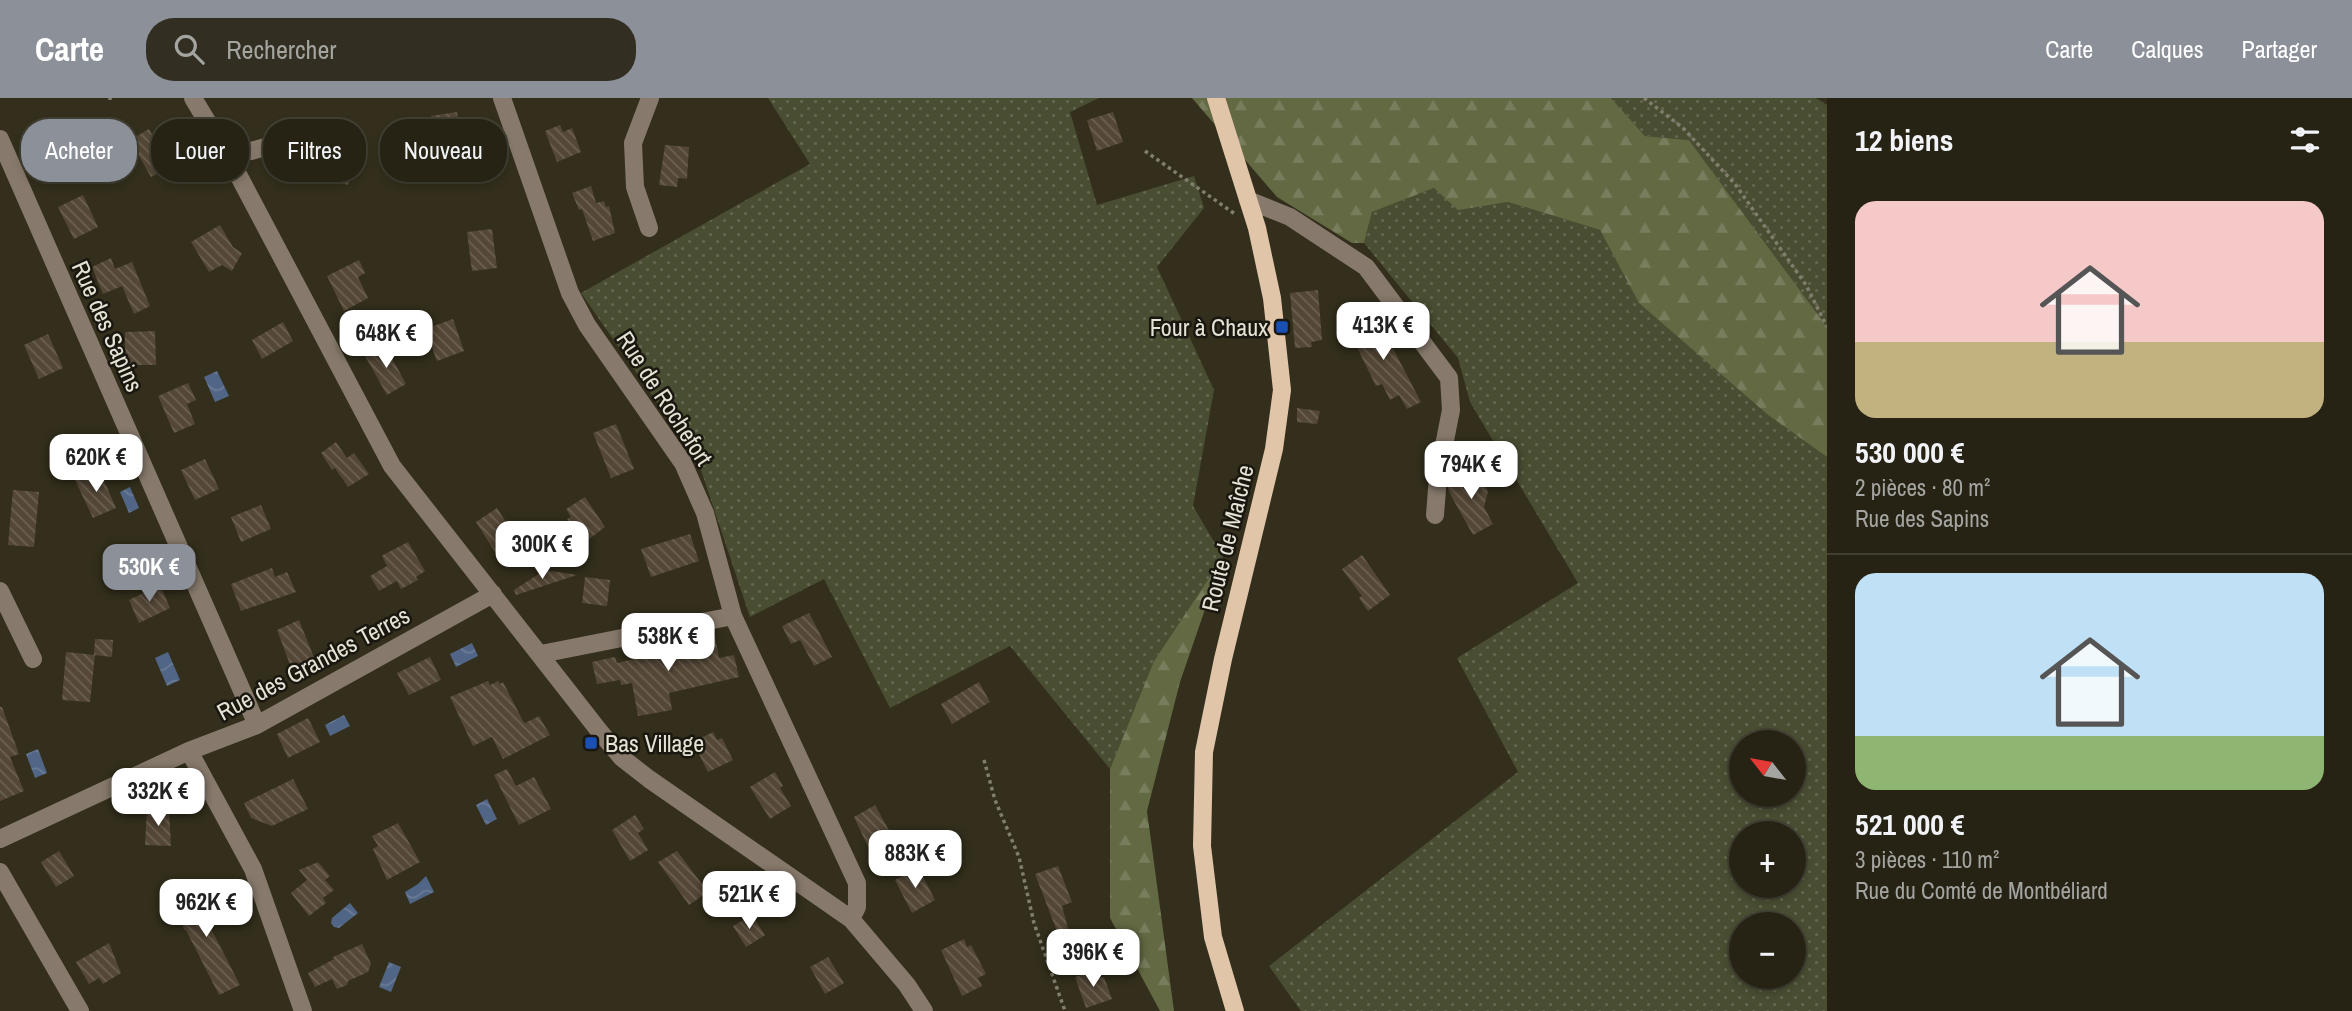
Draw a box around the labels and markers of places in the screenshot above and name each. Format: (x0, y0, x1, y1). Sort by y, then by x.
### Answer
pin: 413K € (1326, 302, 1440, 362)
pin: 648K € (329, 310, 443, 370)
place label: Four à Chaux (1150, 311, 1268, 343)
marker: Four à Chaux (1274, 319, 1290, 335)
pin: 620K € (39, 434, 153, 494)
pin: 794K € (1414, 442, 1528, 501)
pin: 300K € (485, 522, 599, 581)
pin: 530K € (92, 545, 206, 604)
pin: 538K € (611, 614, 725, 673)
place label: Bas Village (605, 727, 704, 759)
marker: Bas Village (583, 735, 599, 751)
pin: 332K € (101, 768, 215, 828)
pin: 883K € (858, 830, 972, 890)
pin: 521K € (692, 872, 806, 931)
pin: 962K € (149, 880, 263, 939)
pin: 396K € (1036, 930, 1150, 989)

